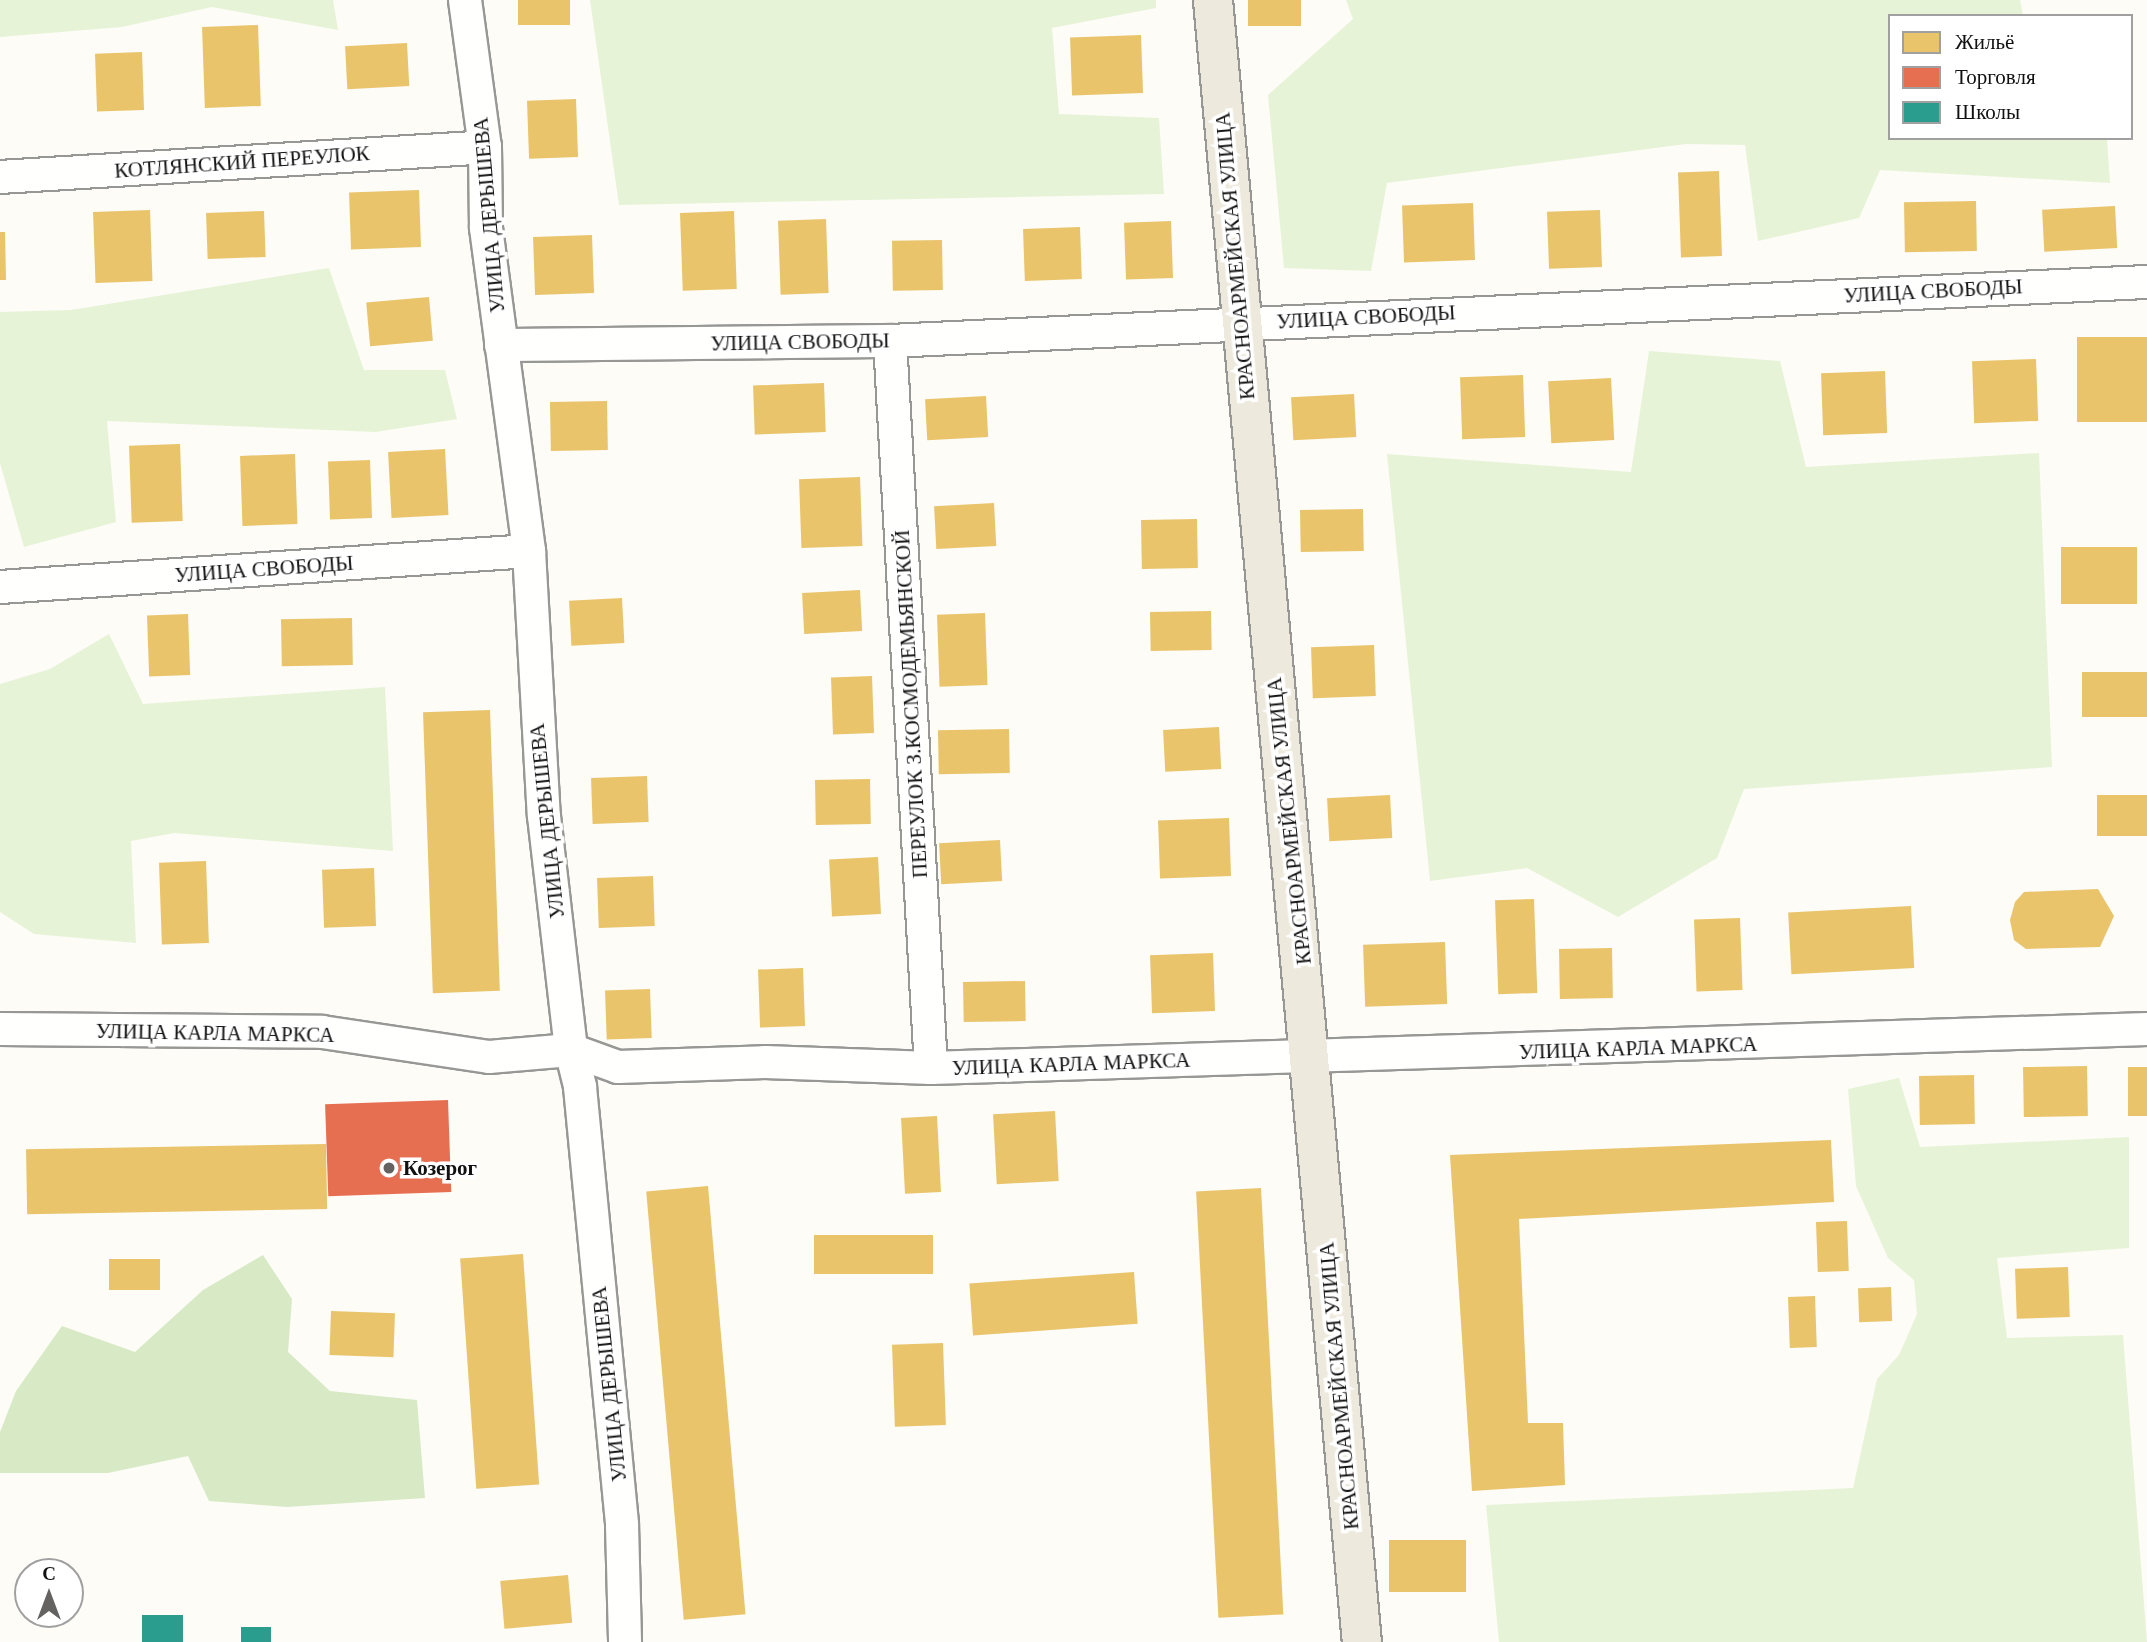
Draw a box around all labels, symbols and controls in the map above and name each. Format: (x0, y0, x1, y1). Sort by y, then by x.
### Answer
legend (1888, 14, 2133, 140)
text: Жильё (1955, 30, 2014, 54)
text: Торговля (1955, 65, 2036, 89)
text: Школы (1955, 100, 2020, 124)
street label: КРАСНОАРМЕЙСКАЯ УЛИЦА (1210, 111, 1260, 401)
street label: УЛИЦА ДЕРЫШЕВА (468, 116, 510, 314)
street label: КОТЛЯНСКИЙ ПЕРЕУЛОК (114, 141, 370, 183)
street label: УЛИЦА СВОБОДЫ (1843, 274, 2023, 308)
street label: УЛИЦА СВОБОДЫ (1276, 300, 1456, 334)
street label: УЛИЦА СВОБОДЫ (710, 328, 890, 356)
street label: ПЕРЕУЛОК З.КОСМОДЕМЬЯНСКОЙ (889, 529, 933, 879)
street label: УЛИЦА СВОБОДЫ (174, 550, 354, 588)
street label: КРАСНОАРМЕЙСКАЯ УЛИЦА (1261, 676, 1317, 966)
street label: УЛИЦА ДЕРЫШЕВА (524, 722, 570, 920)
street label: УЛИЦА КАРЛА МАРКСА (96, 1018, 334, 1048)
street label: УЛИЦА КАРЛА МАРКСА (1518, 1031, 1758, 1065)
street label: УЛИЦА КАРЛА МАРКСА (951, 1047, 1191, 1081)
place label: Козерог (403, 1155, 477, 1181)
marker: Козерог (381, 1160, 397, 1176)
street label: КРАСНОАРМЕЙСКАЯ УЛИЦА (1314, 1241, 1364, 1531)
street label: УЛИЦА ДЕРЫШЕВА (586, 1285, 632, 1483)
north arrow (14, 1558, 84, 1628)
text: С (42, 1563, 56, 1584)

